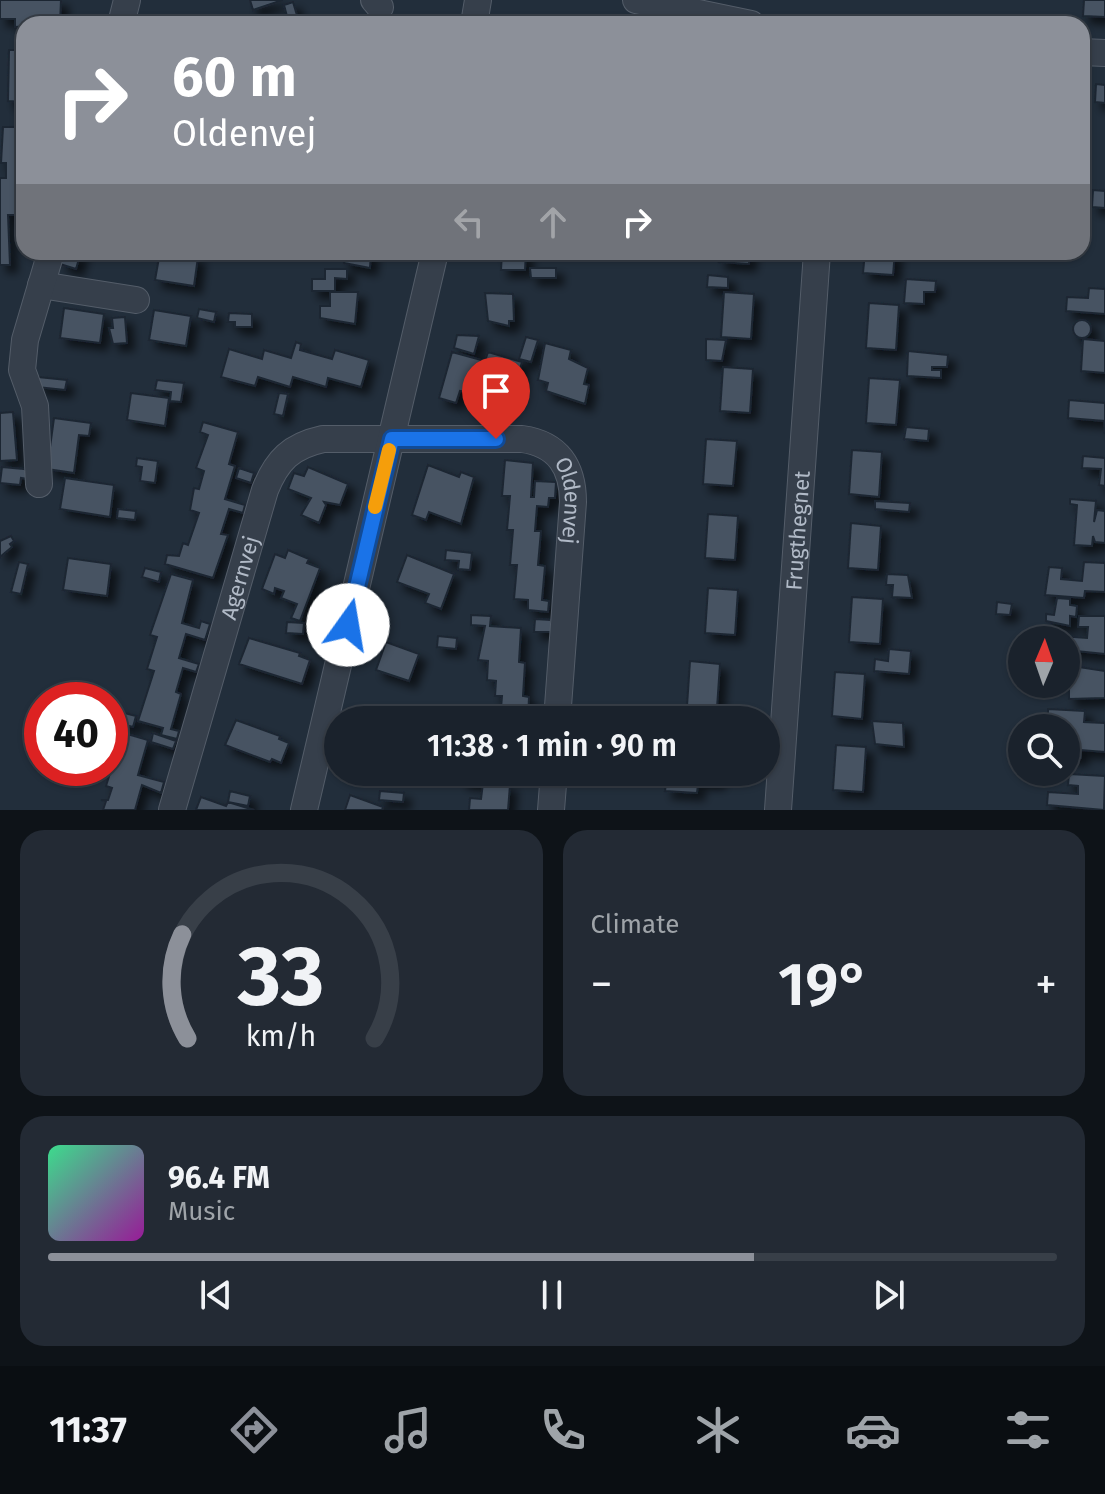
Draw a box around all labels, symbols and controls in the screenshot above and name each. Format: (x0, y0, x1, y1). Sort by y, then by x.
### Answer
text: 60 m (172, 44, 297, 111)
icon: right (40, 48, 144, 152)
text: Oldenvej (172, 112, 317, 156)
icon: left (447, 200, 491, 244)
icon: ahead (531, 200, 575, 244)
icon: right (615, 200, 659, 244)
pin (462, 357, 530, 439)
icon: arrive (474, 369, 518, 413)
street label: Oldenvej (549, 452, 586, 545)
street label: Frugthegnet (780, 470, 816, 592)
street label: Agernvej (215, 533, 265, 623)
position arrow (306, 583, 390, 667)
north arrow (1008, 626, 1080, 698)
map controls (1008, 626, 1080, 786)
speed limit sign: 40 (24, 682, 128, 786)
button: search (1008, 714, 1080, 786)
text: 11:38 · 1 min · 90 m (427, 728, 677, 764)
text: Climate (591, 909, 679, 940)
text: 33 (237, 927, 325, 1027)
text: 19° (778, 949, 870, 1021)
text: − (591, 958, 613, 1011)
text: + (1035, 958, 1057, 1011)
text: km/h (246, 1019, 317, 1054)
text: 96.4 FM (168, 1160, 270, 1196)
text: Music (168, 1196, 235, 1227)
icon: previous (194, 1273, 238, 1317)
icon: pause (530, 1273, 574, 1317)
icon: next (867, 1273, 911, 1317)
icon: directions (226, 1402, 282, 1458)
icon: music (380, 1402, 436, 1458)
icon: phone (535, 1402, 591, 1458)
icon: climate (690, 1402, 746, 1458)
icon: car (845, 1402, 901, 1458)
icon: filters (1000, 1402, 1056, 1458)
text: 11:37 (49, 1408, 127, 1452)

